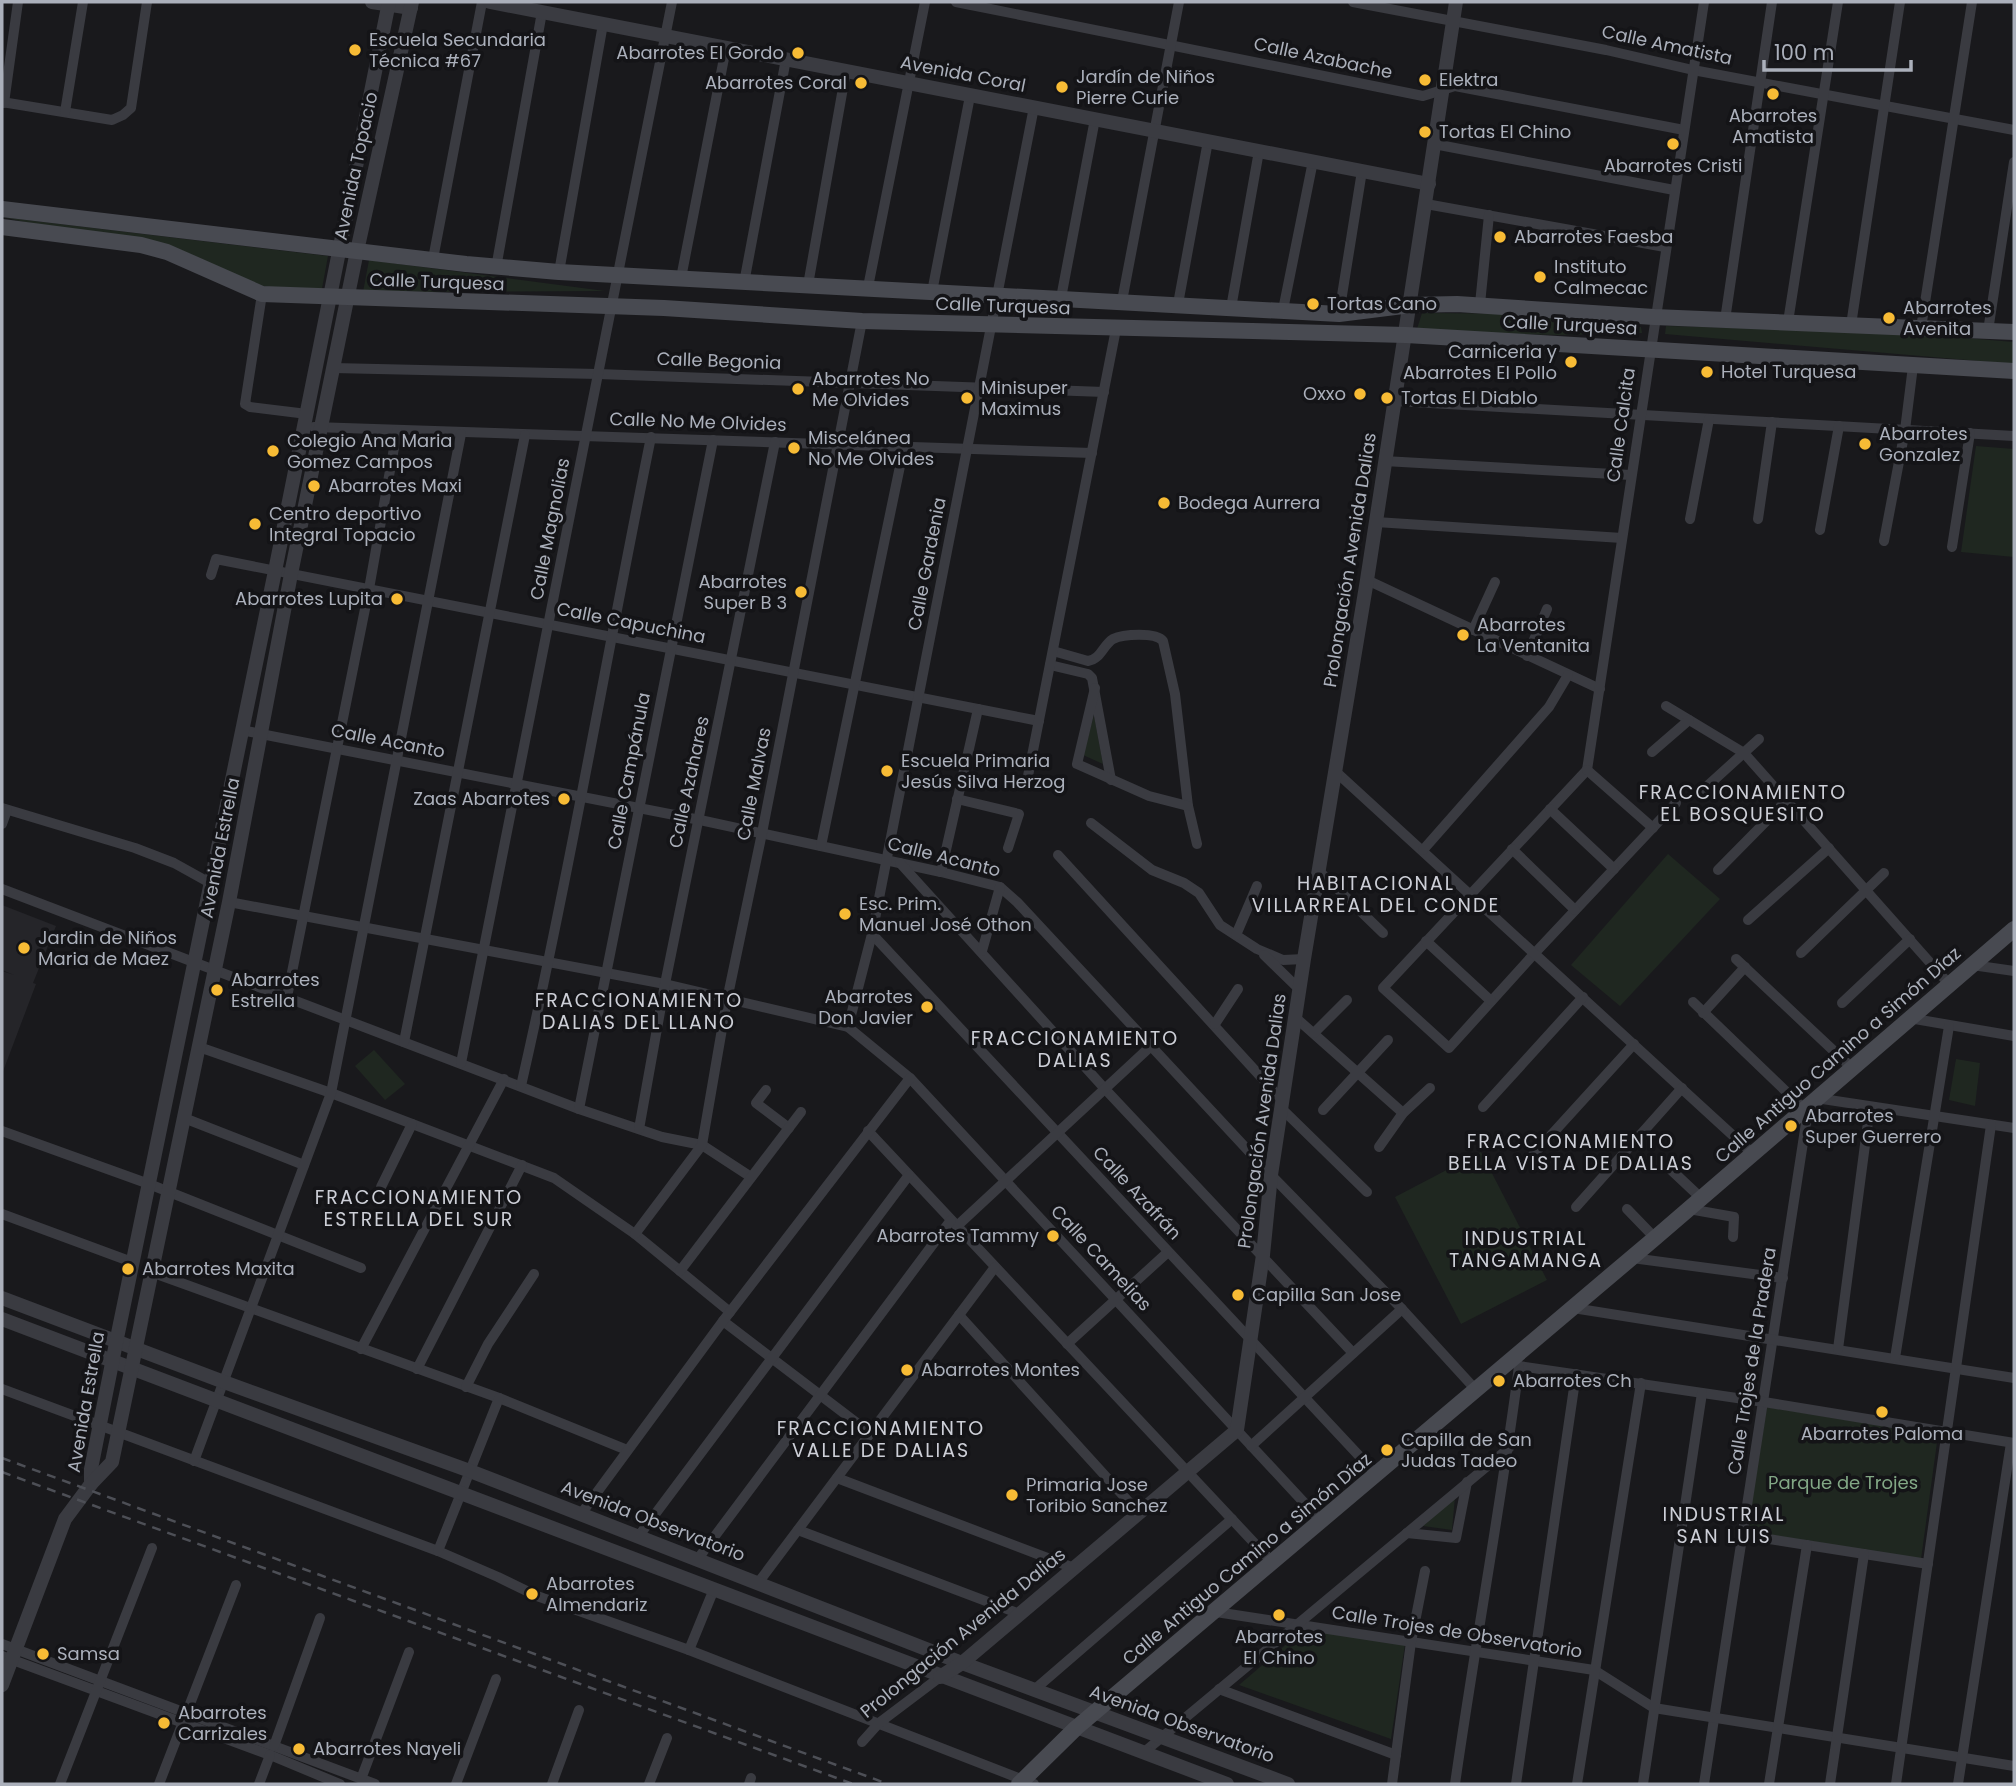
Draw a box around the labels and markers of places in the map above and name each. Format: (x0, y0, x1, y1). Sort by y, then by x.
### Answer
place label: Escuela Secundaria Técnica #67 (369, 27, 546, 73)
place label: Abarrotes El Gordo (616, 40, 784, 65)
marker: Escuela Secundaria Técnica #67 (347, 42, 363, 58)
marker: Abarrotes El Gordo (790, 45, 806, 61)
place label: Jardín de Niños Pierre Curie (1076, 64, 1215, 110)
place label: Elektra (1439, 67, 1499, 92)
place label: Abarrotes Coral (705, 70, 847, 95)
marker: Elektra (1417, 72, 1433, 88)
marker: Abarrotes Coral (853, 75, 869, 91)
marker: Jardín de Niños Pierre Curie (1054, 79, 1070, 95)
marker: Abarrotes Amatista (1765, 86, 1781, 102)
place label: Abarrotes Amatista (1729, 103, 1817, 149)
place label: Tortas El Chino (1439, 119, 1571, 144)
marker: Tortas El Chino (1417, 124, 1433, 140)
marker: Abarrotes Cristi (1665, 136, 1681, 152)
place label: Abarrotes Cristi (1604, 153, 1742, 178)
place label: Abarrotes Faesba (1514, 224, 1673, 249)
marker: Abarrotes Faesba (1492, 229, 1508, 245)
place label: Instituto Calmecac (1554, 254, 1648, 300)
marker: Instituto Calmecac (1532, 269, 1548, 285)
place label: Tortas Cano (1327, 291, 1437, 316)
place label: Abarrotes Avenita (1903, 295, 1992, 341)
marker: Tortas Cano (1305, 296, 1321, 312)
marker: Abarrotes Avenita (1881, 310, 1897, 326)
place label: Carniceria y Abarrotes El Pollo (1403, 339, 1557, 385)
marker: Carniceria y Abarrotes El Pollo (1563, 354, 1579, 370)
place label: Hotel Turquesa (1721, 359, 1856, 384)
marker: Hotel Turquesa (1699, 364, 1715, 380)
place label: Abarrotes No Me Olvides (812, 366, 930, 412)
place label: Minisuper Maximus (981, 375, 1068, 421)
marker: Abarrotes No Me Olvides (790, 381, 806, 397)
place label: Oxxo (1303, 381, 1346, 406)
place label: Tortas El Diablo (1401, 385, 1538, 410)
marker: Oxxo (1352, 386, 1368, 402)
marker: Minisuper Maximus (959, 390, 975, 406)
marker: Tortas El Diablo (1379, 390, 1395, 406)
place label: Abarrotes Gonzalez (1879, 421, 1968, 467)
place label: Miscelánea No Me Olvides (808, 425, 934, 471)
place label: Colegio Ana Maria Gomez Campos (287, 428, 453, 474)
marker: Abarrotes Gonzalez (1857, 436, 1873, 452)
marker: Miscelánea No Me Olvides (786, 440, 802, 456)
marker: Colegio Ana Maria Gomez Campos (265, 443, 281, 459)
place label: Abarrotes Maxi (328, 473, 462, 498)
marker: Abarrotes Maxi (306, 478, 322, 494)
place label: Bodega Aurrera (1178, 490, 1320, 515)
marker: Bodega Aurrera (1156, 495, 1172, 511)
place label: Centro deportivo Integral Topacio (269, 501, 422, 547)
marker: Centro deportivo Integral Topacio (247, 516, 263, 532)
place label: Abarrotes Super B 3 (698, 569, 787, 615)
marker: Abarrotes Super B 3 (793, 584, 809, 600)
place label: Abarrotes Lupita (235, 586, 383, 611)
marker: Abarrotes Lupita (389, 591, 405, 607)
place label: Abarrotes La Ventanita (1477, 612, 1590, 658)
marker: Abarrotes La Ventanita (1455, 627, 1471, 643)
place label: Escuela Primaria Jesús Silva Herzog (901, 748, 1066, 794)
marker: Escuela Primaria Jesús Silva Herzog (879, 763, 895, 779)
place label: Zaas Abarrotes (413, 786, 550, 811)
marker: Zaas Abarrotes (556, 791, 572, 807)
place label: Esc. Prim. Manuel José Othon (859, 891, 1032, 937)
marker: Esc. Prim. Manuel José Othon (837, 906, 853, 922)
place label: Jardin de Niños Maria de Maez (38, 925, 177, 971)
marker: Jardin de Niños Maria de Maez (16, 940, 32, 956)
place label: Abarrotes Estrella (231, 967, 320, 1013)
marker: Abarrotes Estrella (209, 982, 225, 998)
place label: Abarrotes Don Javier (818, 984, 913, 1030)
marker: Abarrotes Don Javier (919, 999, 935, 1015)
place label: Abarrotes Super Guerrero (1805, 1103, 1941, 1149)
marker: Abarrotes Super Guerrero (1783, 1118, 1799, 1134)
place label: Abarrotes Tammy (877, 1223, 1039, 1248)
marker: Abarrotes Tammy (1045, 1228, 1061, 1244)
place label: Abarrotes Maxita (142, 1256, 295, 1281)
marker: Abarrotes Maxita (120, 1261, 136, 1277)
place label: Capilla San Jose (1252, 1282, 1401, 1307)
marker: Capilla San Jose (1230, 1287, 1246, 1303)
place label: Abarrotes Montes (921, 1357, 1080, 1382)
marker: Abarrotes Montes (899, 1362, 915, 1378)
place label: Abarrotes Ch (1513, 1368, 1632, 1393)
marker: Abarrotes Ch (1491, 1373, 1507, 1389)
marker: Abarrotes Paloma (1874, 1404, 1890, 1420)
place label: Abarrotes Paloma (1801, 1421, 1963, 1446)
place label: Capilla de San Judas Tadeo (1401, 1427, 1532, 1473)
marker: Capilla de San Judas Tadeo (1379, 1442, 1395, 1458)
place label: Primaria Jose Toribio Sanchez (1026, 1472, 1167, 1518)
marker: Primaria Jose Toribio Sanchez (1004, 1487, 1020, 1503)
place label: Abarrotes Almendariz (546, 1571, 647, 1617)
marker: Abarrotes Almendariz (524, 1586, 540, 1602)
marker: Abarrotes El Chino (1271, 1607, 1287, 1623)
place label: Abarrotes El Chino (1235, 1624, 1323, 1670)
place label: Samsa (57, 1641, 120, 1666)
marker: Samsa (35, 1646, 51, 1662)
place label: Abarrotes Carrizales (178, 1700, 267, 1746)
marker: Abarrotes Carrizales (156, 1715, 172, 1731)
place label: Abarrotes Nayeli (313, 1736, 461, 1761)
marker: Abarrotes Nayeli (291, 1741, 307, 1757)

